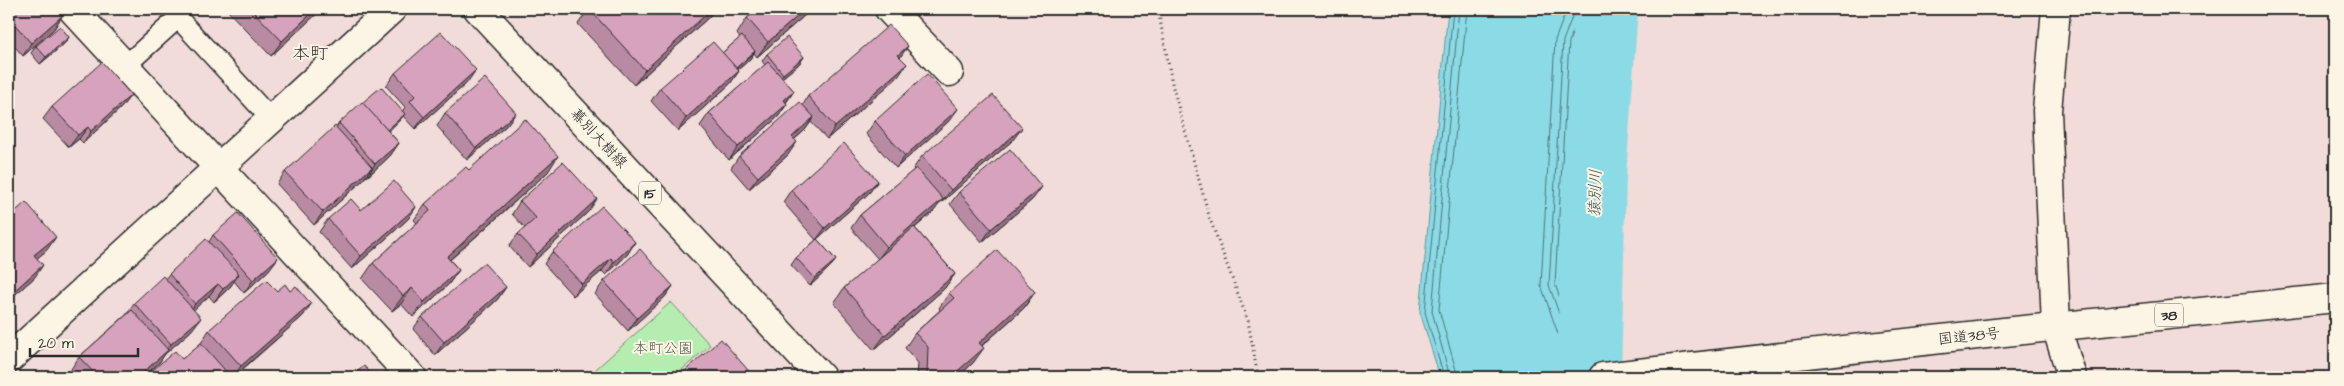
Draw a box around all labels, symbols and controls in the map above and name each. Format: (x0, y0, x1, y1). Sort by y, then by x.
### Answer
district label: 本町 (292, 41, 328, 66)
street label: 幕別大樹線 (565, 104, 632, 173)
water label: 猿別川 (1583, 169, 1607, 217)
road number: 15 (639, 182, 661, 204)
road number: 38 (2155, 304, 2183, 326)
street label: 国道38号 (1937, 323, 2001, 350)
scale bar (30, 326, 138, 358)
text: 20 m (38, 333, 74, 354)
park label: 本町公園 (633, 338, 693, 359)

